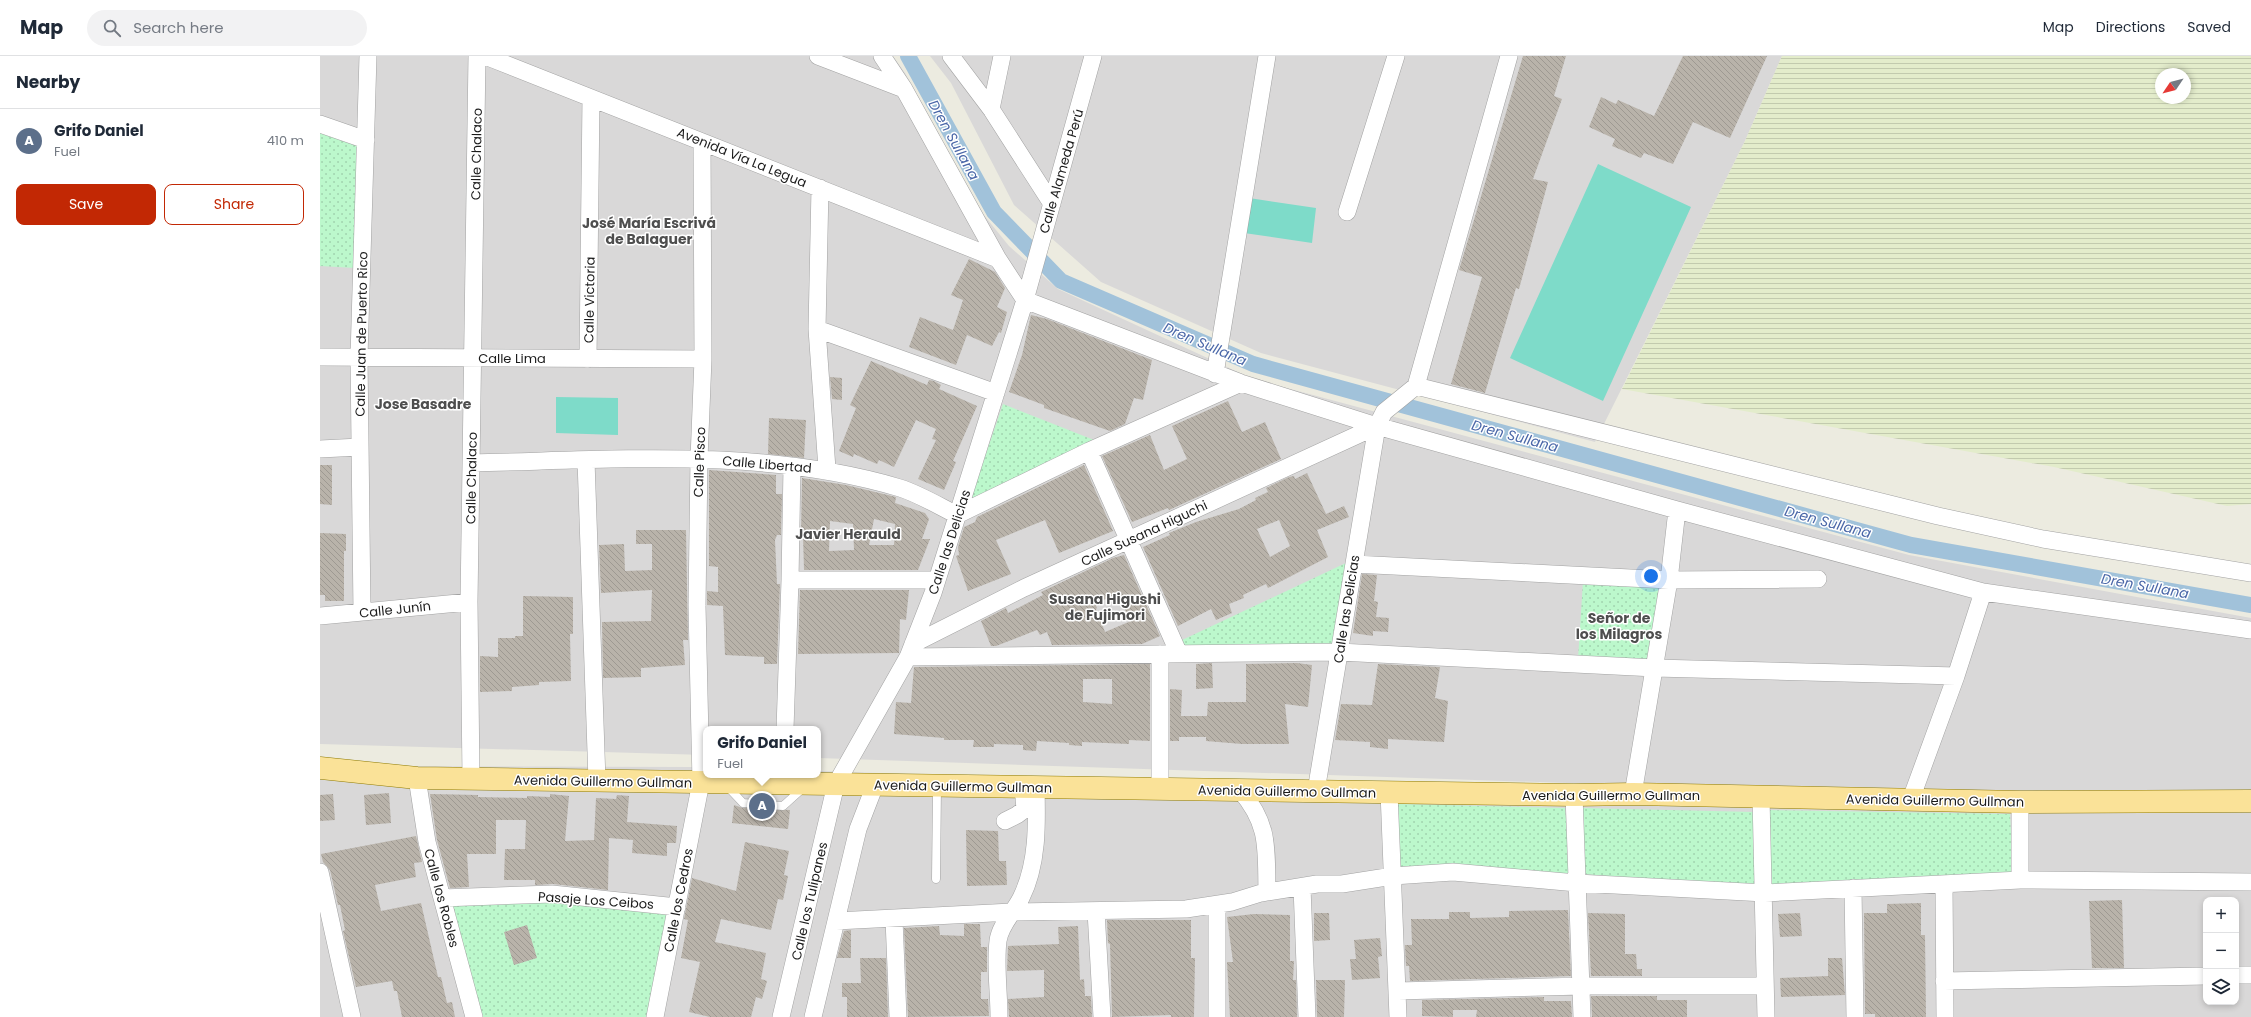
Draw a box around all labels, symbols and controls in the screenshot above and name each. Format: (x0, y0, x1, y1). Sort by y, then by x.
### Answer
search box (87, 10, 367, 46)
text: Map (20, 14, 63, 41)
icon: search (101, 17, 123, 39)
text: Search here (133, 17, 224, 38)
text: Map (2043, 17, 2074, 37)
text: Directions (2096, 17, 2165, 37)
text: Saved (2187, 17, 2231, 37)
north arrow (2155, 68, 2191, 104)
text: Nearby (16, 70, 80, 94)
water label: Dren Sullana (924, 96, 985, 184)
street label: Calle Alameda Perú (1035, 107, 1088, 236)
street label: Calle Chalaco (466, 108, 487, 200)
text: Grifo Daniel (54, 120, 144, 141)
street label: Avenida Vía La Legua (674, 123, 810, 192)
text: A (24, 131, 34, 150)
text: 410 m (267, 131, 304, 150)
text: Fuel (54, 142, 80, 161)
button: Save (16, 184, 156, 225)
button: Share (164, 184, 304, 225)
district label: José María Escrivá de Balaguer (582, 213, 716, 249)
street label: Calle Juan de Puerto Rico (351, 251, 372, 417)
street label: Calle Victoria (579, 257, 600, 343)
water label: Dren Sullana (1160, 317, 1250, 371)
street label: Calle Lima (478, 349, 546, 368)
district label: Jose Basadre (375, 394, 472, 414)
water label: Dren Sullana (1470, 415, 1561, 457)
street label: Calle Pisco (689, 426, 710, 498)
street label: Calle Chalaco (461, 432, 482, 524)
street label: Calle Libertad (722, 451, 812, 478)
street label: Calle las Delicias (924, 487, 975, 597)
street label: Calle Susana Higuchi (1078, 496, 1211, 571)
water label: Dren Sullana (1783, 501, 1874, 543)
district label: Javier Herauld (795, 524, 901, 544)
street label: Calle las Delicias (1329, 553, 1364, 665)
your location (1641, 566, 1661, 586)
water label: Dren Sullana (2100, 568, 2191, 604)
district label: Susana Higushi de Fujimori (1049, 589, 1161, 625)
street label: Calle Junín (358, 596, 432, 623)
district label: Señor de los Milagros (1576, 608, 1663, 644)
popup (703, 726, 821, 778)
text: Grifo Daniel (717, 732, 807, 753)
text: Fuel (717, 754, 743, 773)
street label: Avenida Guillermo Gullman (514, 770, 692, 793)
street label: Avenida Guillermo Gullman (874, 775, 1052, 798)
street label: Avenida Guillermo Gullman (1198, 780, 1376, 803)
street label: Avenida Guillermo Gullman (1522, 786, 1700, 805)
street label: Avenida Guillermo Gullman (1846, 789, 2024, 812)
pin: A (749, 791, 775, 821)
street label: Calle los Tulipanes (787, 840, 832, 962)
street label: Calle los Cedros (659, 846, 698, 954)
street label: Calle los Robles (419, 847, 464, 950)
street label: Pasaje Los Ceibos (537, 887, 655, 914)
map controls (2203, 897, 2239, 1005)
button: + (2203, 897, 2239, 933)
button: − (2203, 933, 2239, 969)
button: layers (2203, 969, 2239, 1005)

